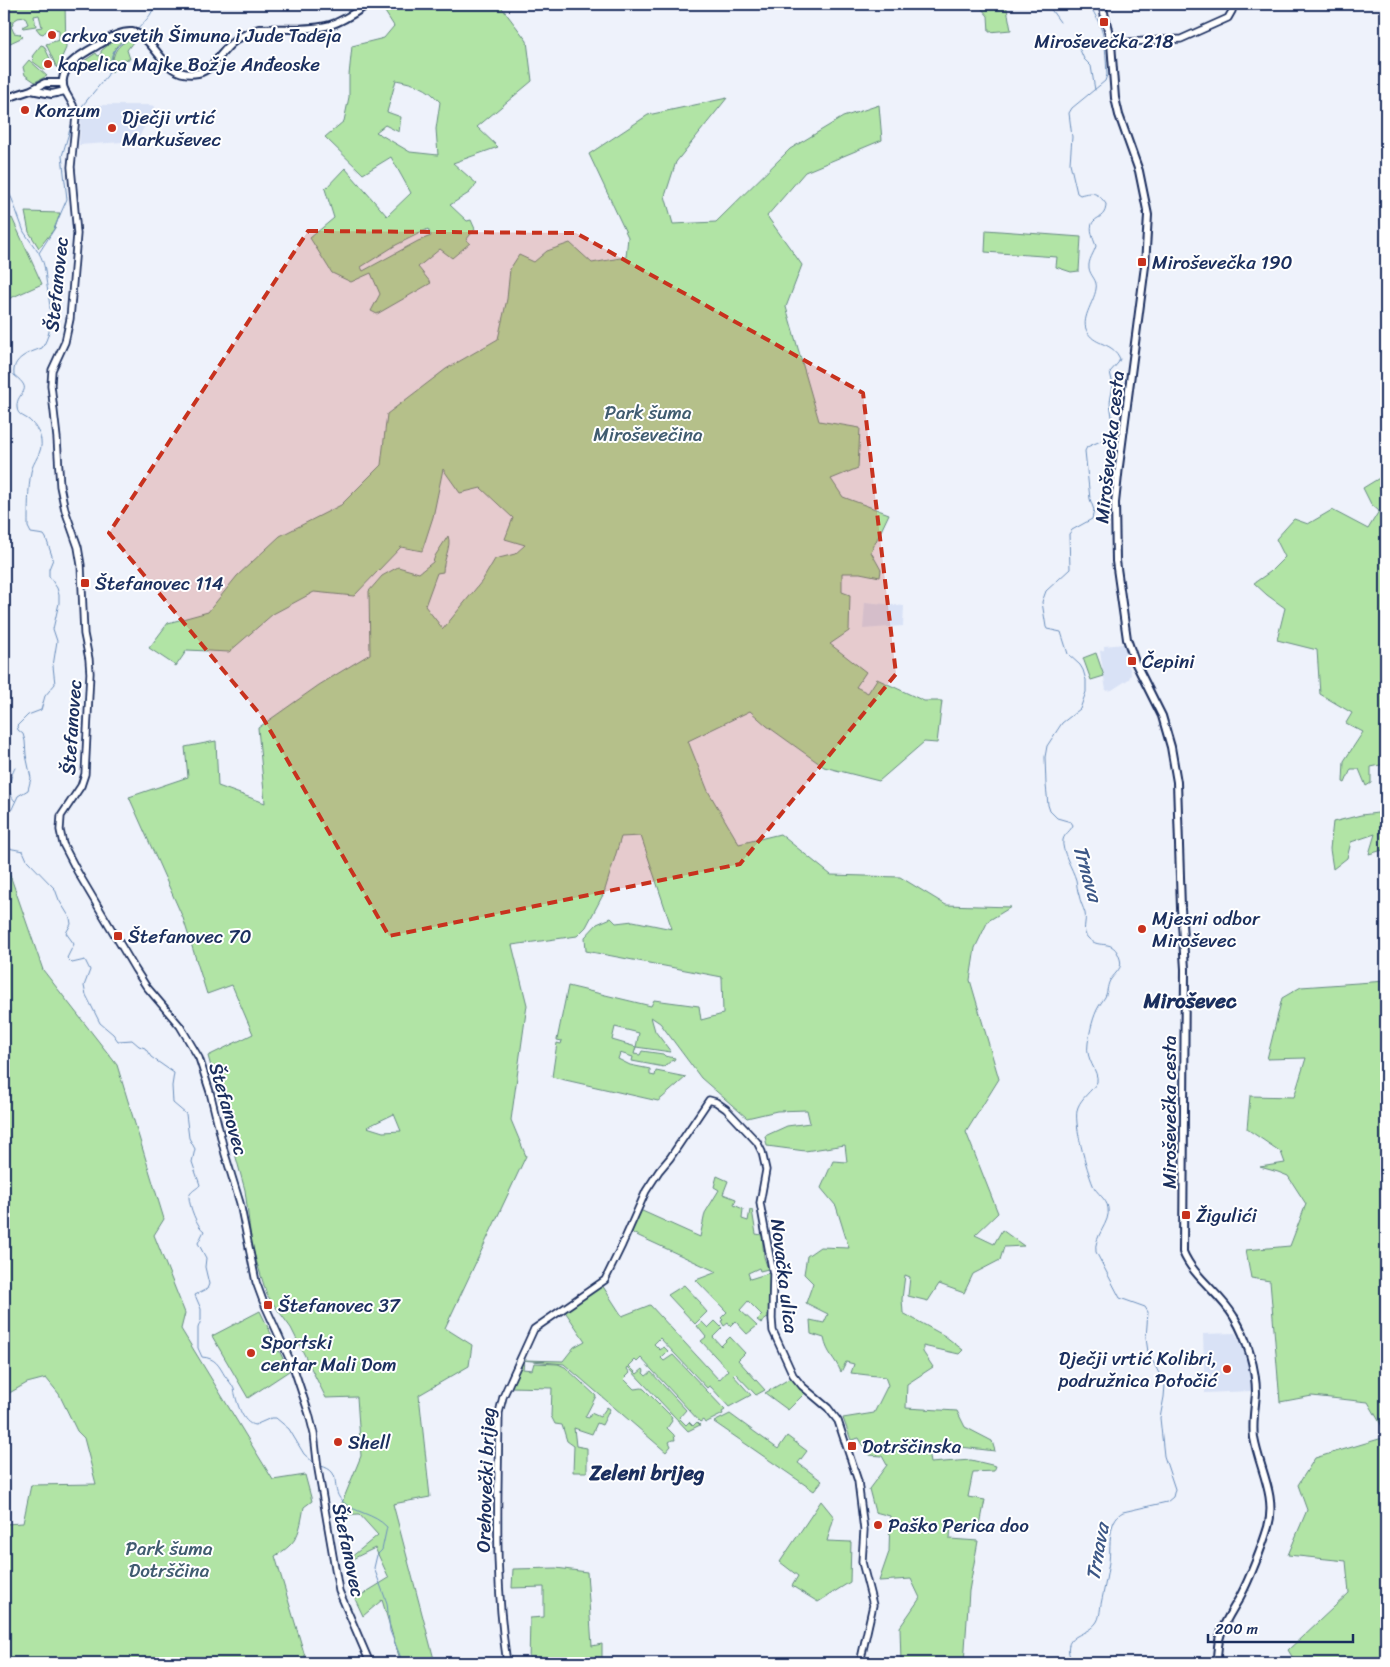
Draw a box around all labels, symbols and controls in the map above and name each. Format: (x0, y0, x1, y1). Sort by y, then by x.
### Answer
marker: Miroševečka 218 (1098, 16, 1110, 28)
place label: crkva svetih Šimuna i Jude Tadeja (62, 19, 342, 52)
place label: Miroševečka 218 (1034, 25, 1174, 58)
marker: crkva svetih Šimuna i Jude Tadeja (46, 29, 58, 41)
place label: kapelica Majke Božje Anđeoske (58, 48, 320, 81)
marker: kapelica Majke Božje Anđeoske (42, 58, 54, 70)
place label: Konzum (35, 94, 100, 127)
place label: Dječji vrtić Markuševec (122, 101, 222, 156)
marker: Konzum (19, 104, 31, 116)
marker: Dječji vrtić Markuševec (106, 122, 118, 134)
street label: Štefanovec (35, 235, 78, 333)
place label: Miroševečka 190 (1152, 246, 1293, 279)
marker: Miroševečka 190 (1136, 256, 1148, 268)
street label: Miroševečka cesta (1085, 369, 1134, 525)
park label: Park šuma Miroševečina (593, 396, 703, 451)
place label: Štefanovec 114 (95, 567, 224, 600)
marker: Štefanovec 114 (79, 577, 91, 589)
place label: Čepini (1142, 645, 1195, 678)
marker: Čepini (1126, 655, 1138, 667)
street label: Štefanovec (52, 678, 91, 776)
water label: Trnava (1063, 841, 1113, 909)
place label: Mjesni odbor Miroševec (1152, 902, 1261, 957)
place label: Štefanovec 70 (128, 920, 251, 953)
marker: Mjesni odbor Miroševec (1136, 923, 1148, 935)
marker: Štefanovec 70 (112, 930, 124, 942)
district label: Miroševec (1142, 982, 1237, 1020)
street label: Miroševečka cesta (1153, 1035, 1186, 1189)
street label: Štefanovec (199, 1059, 258, 1160)
place label: Žigulići (1196, 1199, 1257, 1232)
marker: Žigulići (1180, 1209, 1192, 1221)
street label: Novačka ulica (761, 1217, 808, 1336)
place label: Štefanovec 37 (278, 1289, 401, 1322)
marker: Štefanovec 37 (262, 1299, 274, 1311)
place label: Sportski centar Mali Dom (261, 1326, 397, 1381)
place label: Dječji vrtić Kolibri, podružnica Potočić (1057, 1342, 1219, 1397)
marker: Sportski centar Mali Dom (245, 1347, 257, 1359)
marker: Dječji vrtić Kolibri, podružnica Potočić (1221, 1363, 1233, 1375)
street label: Orehovečki brijeg (466, 1406, 505, 1553)
place label: Shell (348, 1426, 391, 1459)
place label: Dotrščinska (862, 1430, 962, 1463)
marker: Shell (332, 1436, 344, 1448)
marker: Dotrščinska (846, 1440, 858, 1452)
district label: Zeleni brijeg (588, 1454, 705, 1492)
street label: Štefanovec (322, 1500, 375, 1600)
place label: Paško Perica doo (888, 1509, 1029, 1542)
water label: Trnava (1075, 1518, 1120, 1584)
marker: Paško Perica doo (872, 1519, 884, 1531)
park label: Park šuma Dotrščina (126, 1532, 213, 1587)
scale bar (1208, 1612, 1352, 1644)
text: 200 m (1215, 1616, 1259, 1642)

